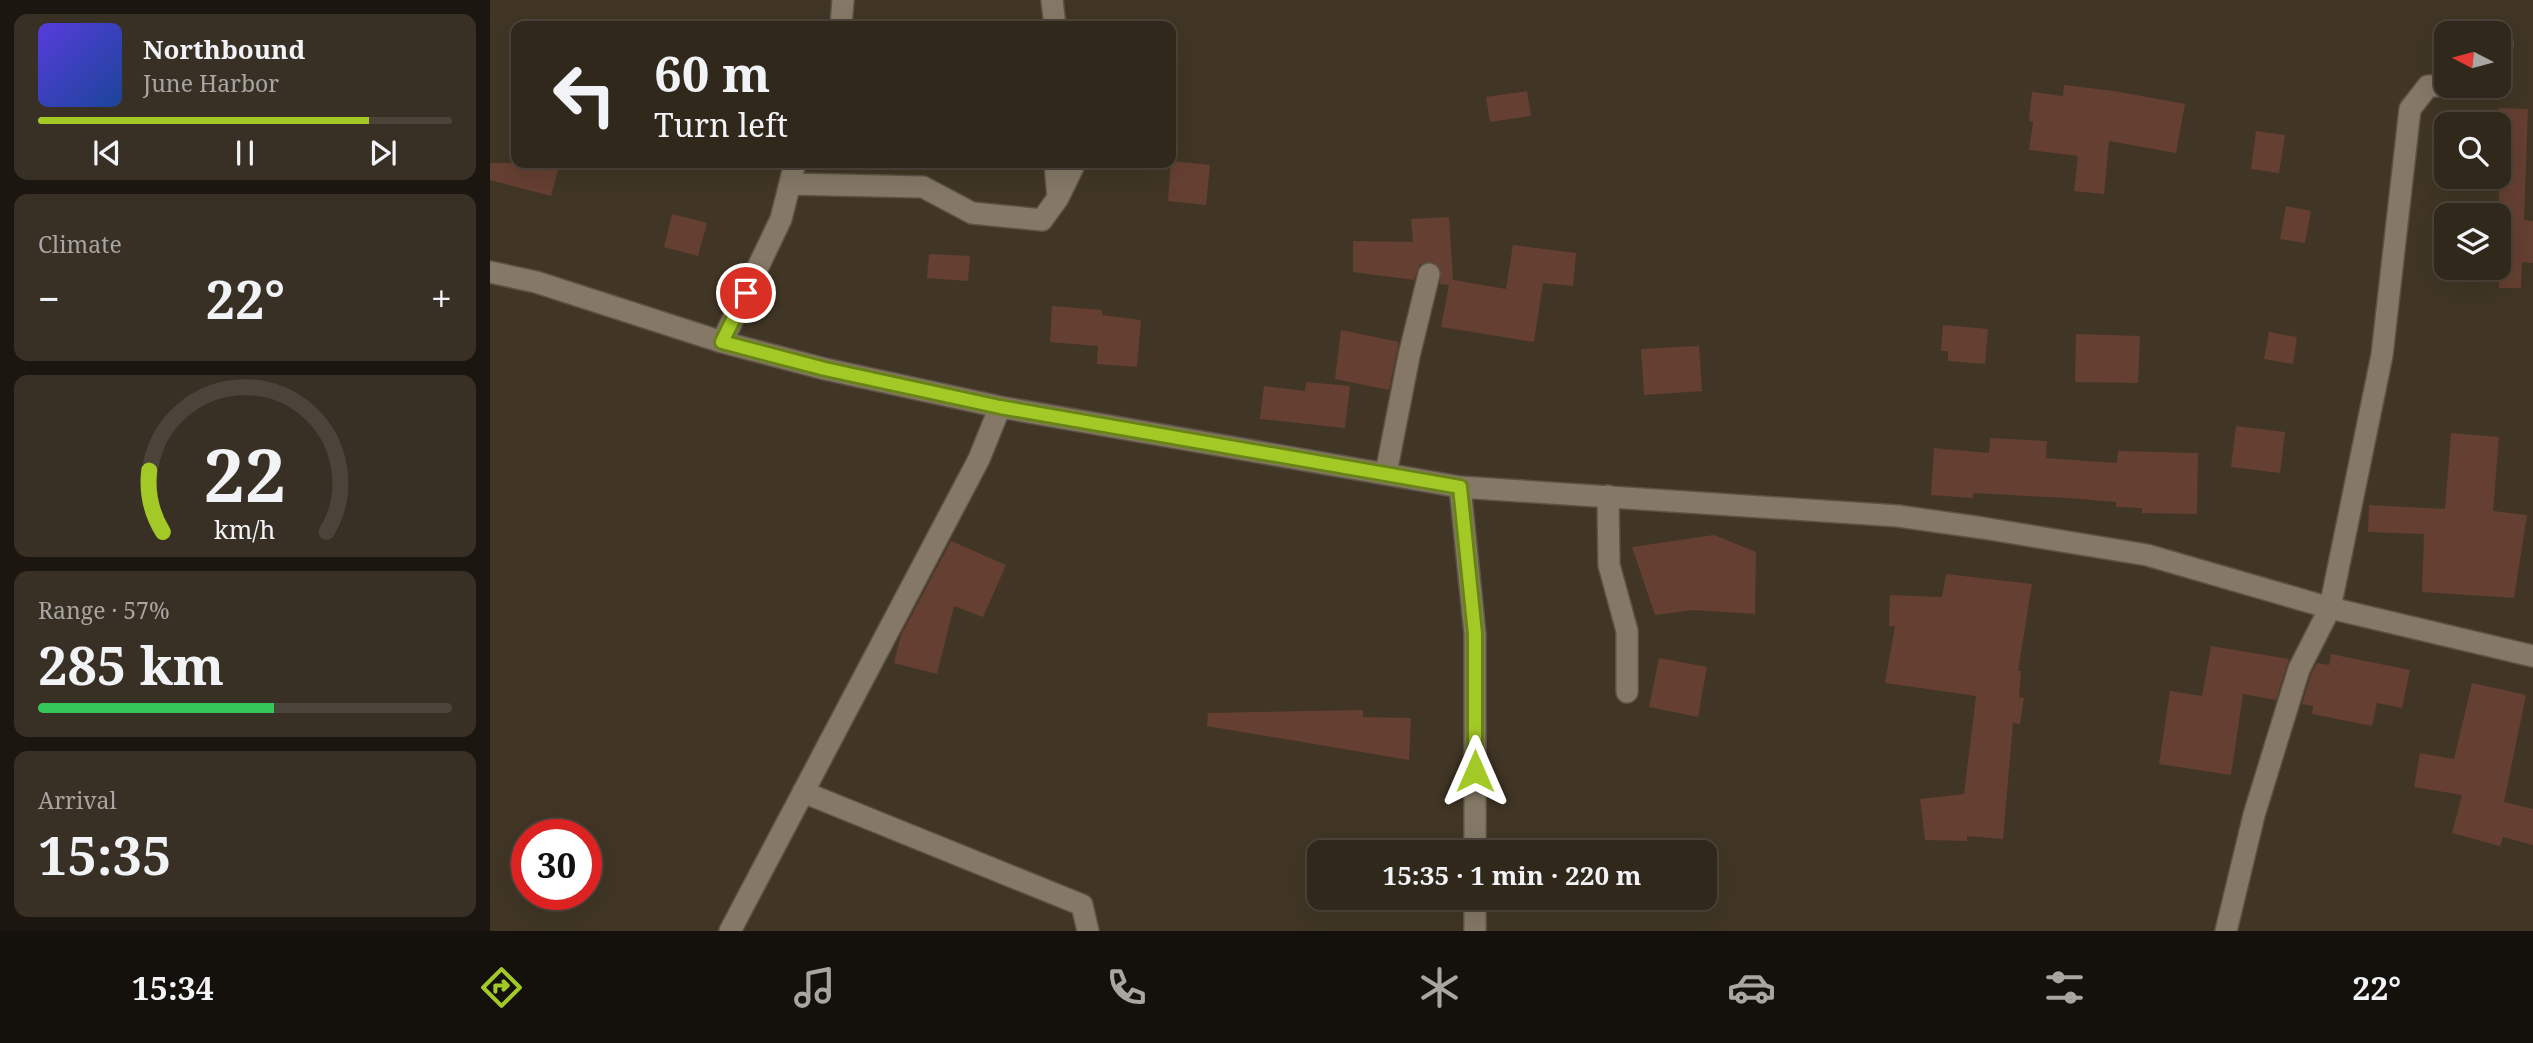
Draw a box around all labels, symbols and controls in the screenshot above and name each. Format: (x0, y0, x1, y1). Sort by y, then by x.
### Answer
north arrow (2434, 21, 2511, 98)
map controls (2434, 21, 2511, 280)
text: Northbound (143, 31, 305, 67)
text: 60 m (654, 40, 770, 106)
icon: left (539, 49, 630, 140)
text: June Harbor (143, 67, 279, 99)
text: Turn left (654, 103, 788, 146)
button: search (2434, 112, 2511, 189)
icon: previous (88, 134, 126, 172)
icon: pause (226, 134, 264, 172)
icon: next (364, 134, 402, 172)
button: layers (2434, 203, 2511, 280)
text: Climate (38, 228, 122, 260)
text: 22° (206, 263, 285, 334)
pin (716, 263, 776, 323)
text: − (38, 272, 60, 324)
text: + (431, 272, 452, 324)
icon: arrive (727, 274, 765, 312)
text: 22 (204, 424, 286, 523)
text: km/h (214, 511, 276, 545)
text: Range · 57% (38, 594, 170, 626)
text: 285 km (38, 629, 224, 700)
position arrow (1438, 734, 1512, 808)
text: Arrival (38, 784, 117, 816)
text: 15:35 (38, 819, 171, 890)
speed limit sign: 30 (511, 819, 602, 910)
text: 15:35 · 1 min · 220 m (1382, 857, 1642, 893)
icon: directions (477, 963, 526, 1012)
icon: music (790, 963, 839, 1012)
icon: phone (1102, 963, 1151, 1012)
icon: climate (1415, 963, 1464, 1012)
icon: car (1727, 963, 1776, 1012)
icon: filters (2040, 963, 2089, 1012)
text: 15:34 (132, 966, 214, 1009)
text: 22° (2352, 966, 2401, 1009)

